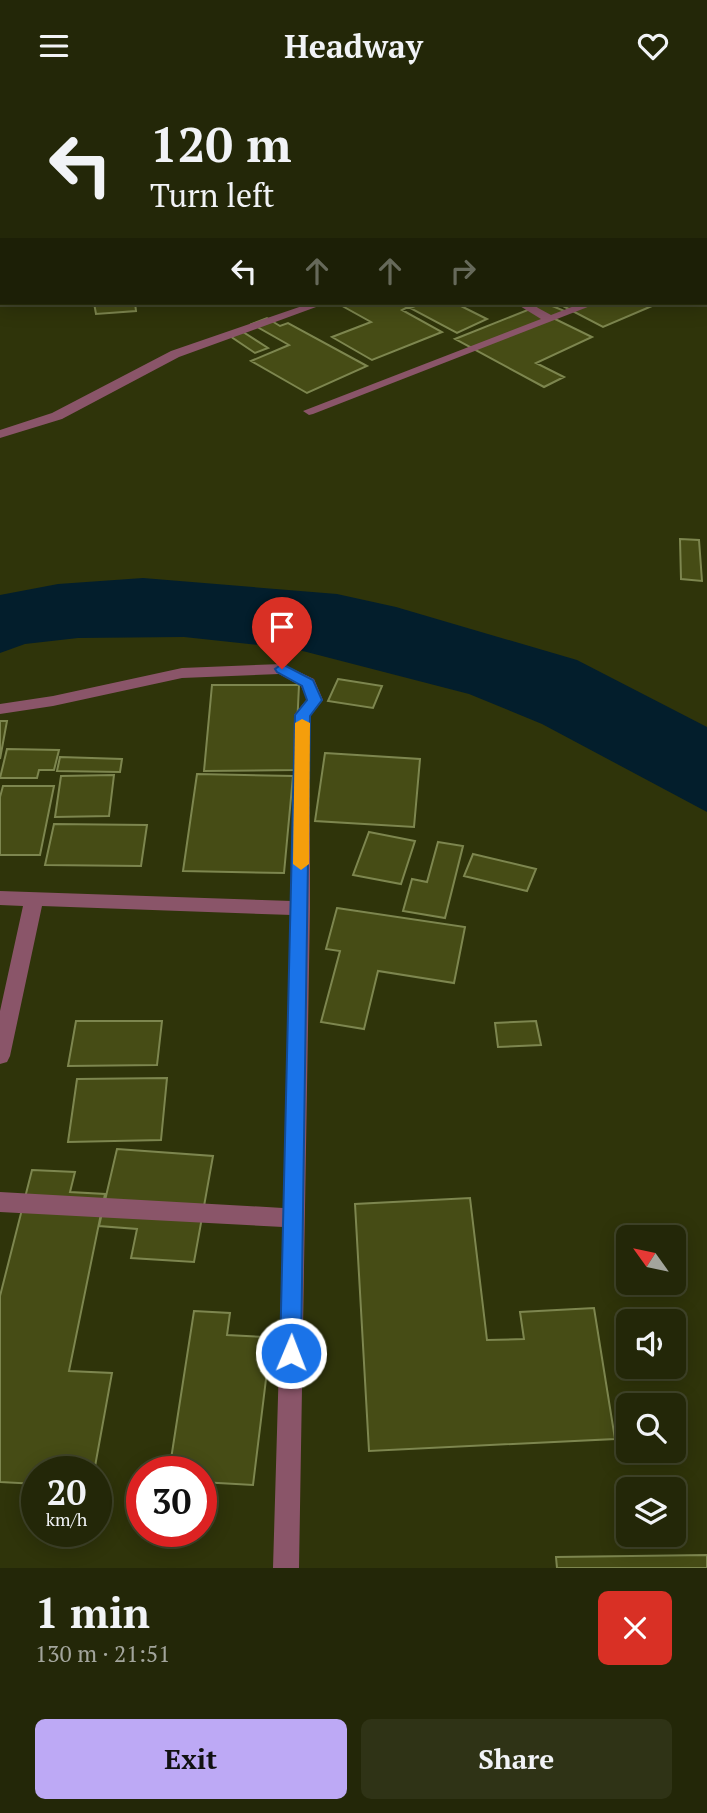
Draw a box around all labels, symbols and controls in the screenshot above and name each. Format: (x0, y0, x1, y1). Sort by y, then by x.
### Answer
text: Headway (284, 25, 423, 67)
icon: menu (35, 27, 73, 65)
icon: heart (634, 27, 672, 65)
text: 120 m (150, 111, 292, 176)
icon: left (35, 119, 126, 210)
text: Turn left (150, 174, 274, 216)
icon: left (225, 252, 263, 290)
icon: ahead (298, 252, 336, 290)
icon: ahead (371, 252, 409, 290)
icon: right (444, 252, 482, 290)
pin (252, 597, 312, 669)
icon: arrive (263, 608, 301, 646)
north arrow (616, 1225, 686, 1295)
map controls (616, 1225, 686, 1547)
button: sound (616, 1309, 686, 1379)
position arrow (254, 1316, 328, 1390)
button: search (616, 1393, 686, 1463)
speed limit sign: 30 (126, 1456, 217, 1547)
text: 20 (47, 1469, 86, 1515)
button: layers (616, 1477, 686, 1547)
text: km/h (46, 1507, 87, 1531)
text: 1 min (35, 1584, 150, 1640)
button: close (598, 1591, 672, 1665)
text: 130 m · 21:51 (35, 1638, 170, 1669)
button: Exit (35, 1719, 347, 1799)
button: Share (361, 1719, 672, 1799)

